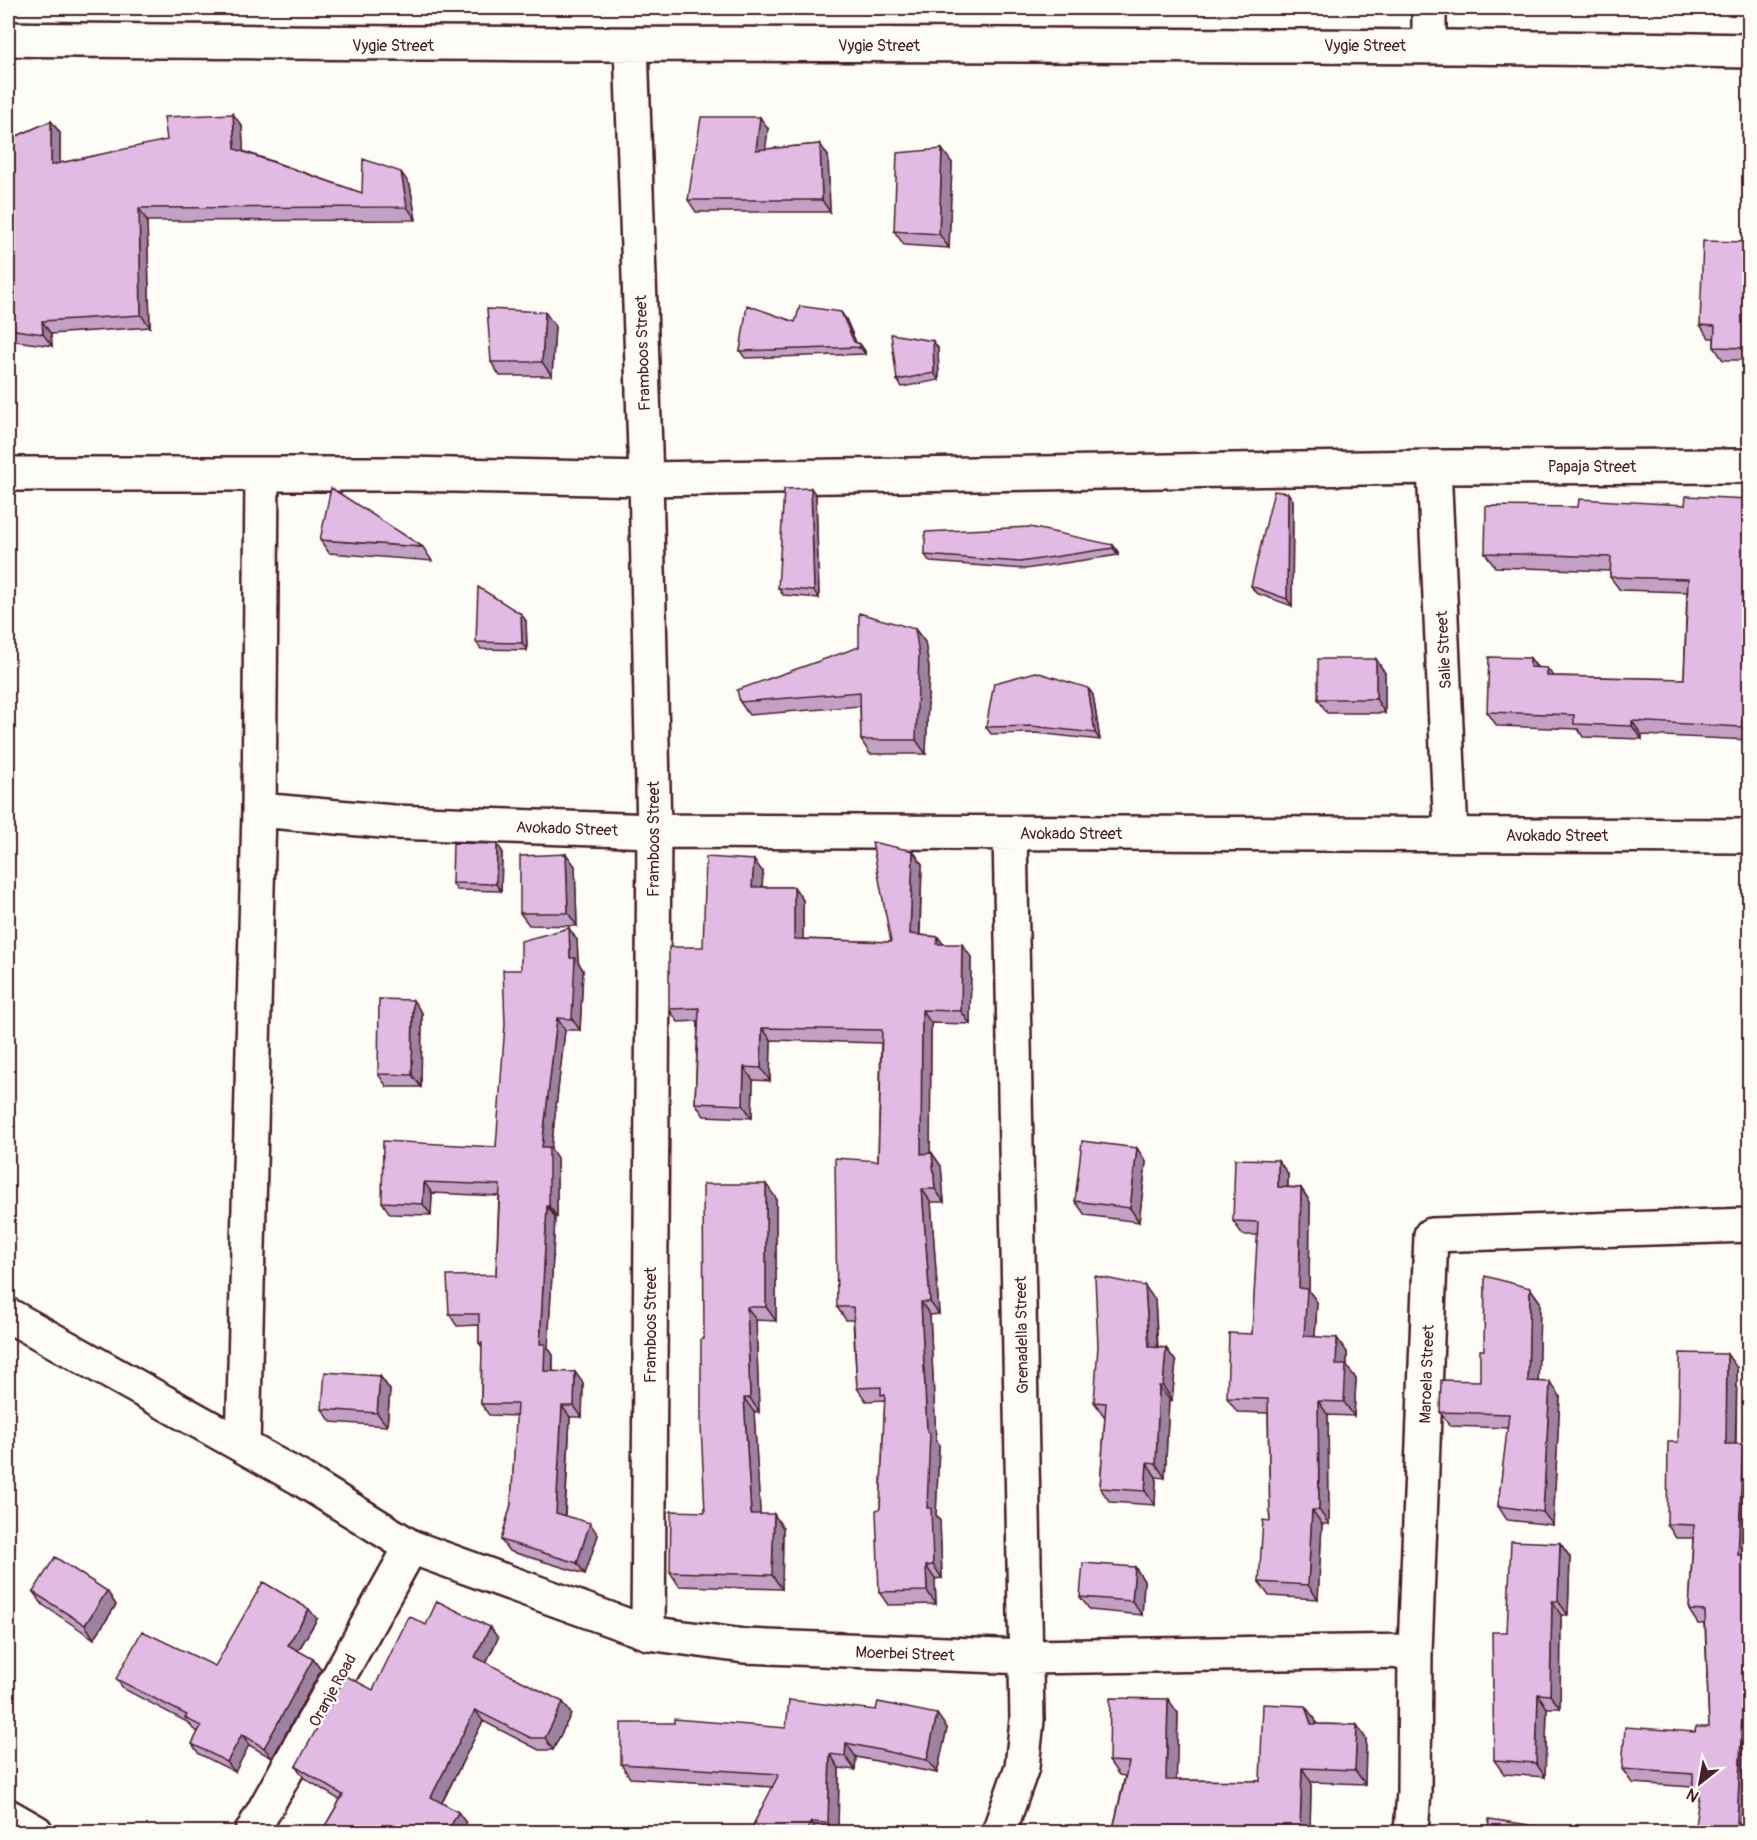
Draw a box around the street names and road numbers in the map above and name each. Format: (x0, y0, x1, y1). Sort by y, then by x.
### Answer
street label: Vygie Street (352, 36, 435, 56)
street label: Vygie Street (838, 36, 921, 56)
street label: Vygie Street (1324, 36, 1407, 56)
street label: Framboos Street (631, 294, 655, 411)
street label: Papaja Street (1548, 457, 1637, 477)
street label: Salie Street (1432, 610, 1456, 690)
street label: Framboos Street (644, 780, 664, 897)
street label: Avokado Street (515, 817, 619, 841)
street label: Avokado Street (1020, 824, 1123, 844)
street label: Avokado Street (1506, 826, 1609, 846)
street label: Framboos Street (641, 1266, 661, 1383)
street label: Grenadella Street (1011, 1275, 1033, 1394)
street label: Maroela Street (1415, 1324, 1439, 1424)
street label: Moerbei Street (855, 1642, 955, 1666)
street label: Oranje Road (305, 1651, 361, 1730)

